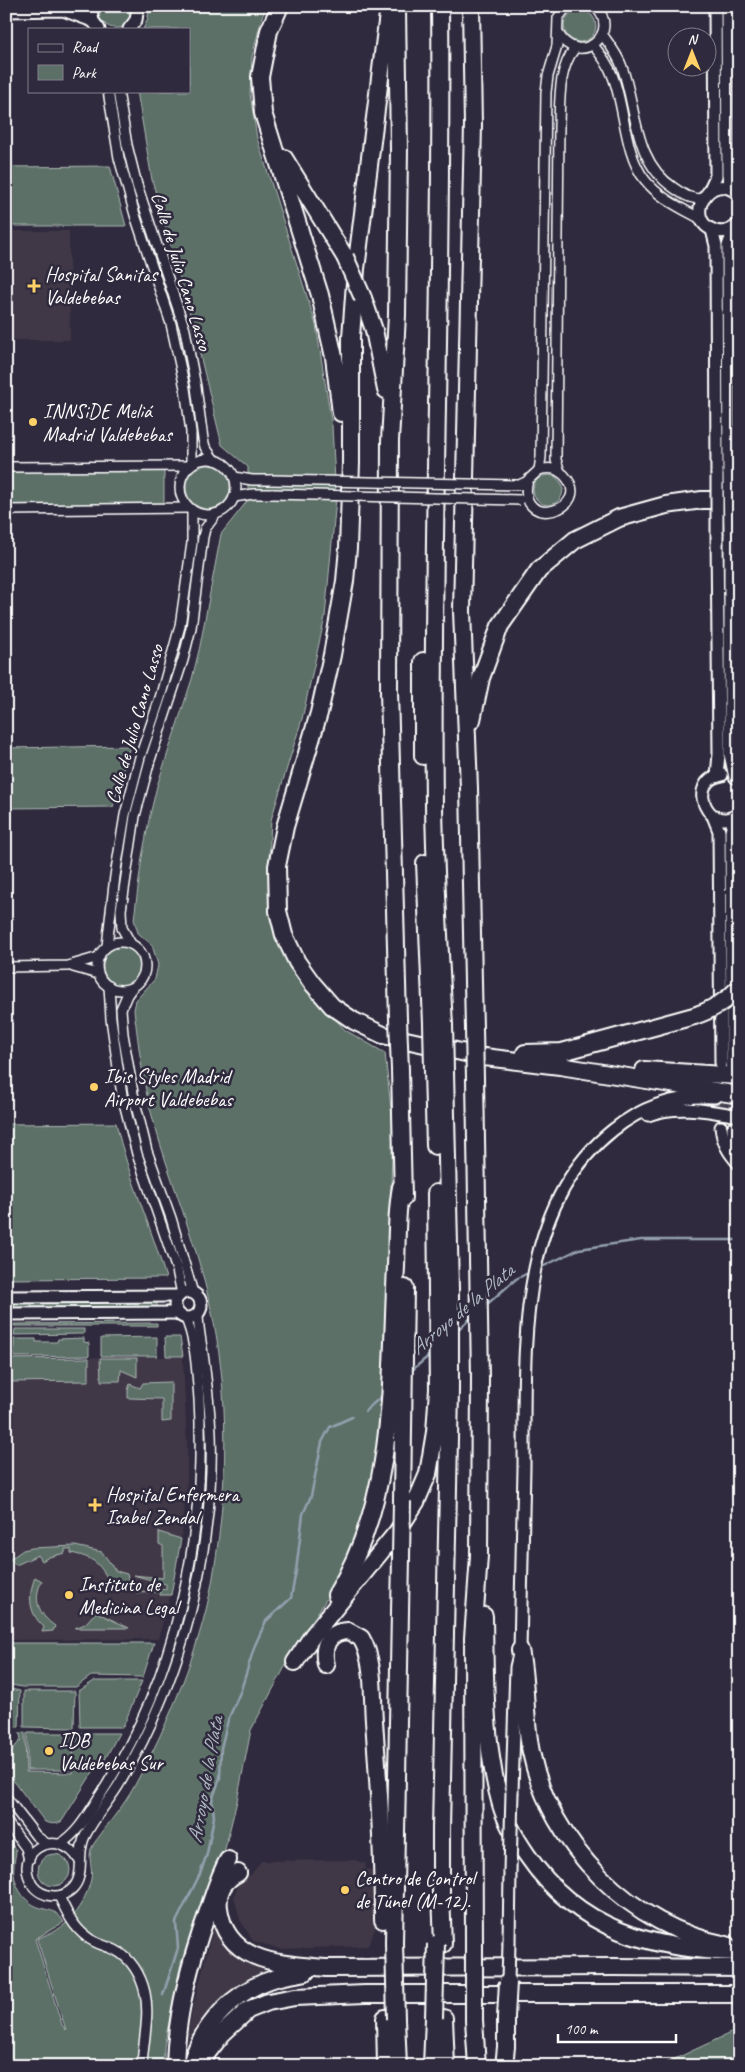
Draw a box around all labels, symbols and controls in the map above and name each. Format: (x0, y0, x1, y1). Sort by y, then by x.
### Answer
legend (28, 28, 190, 92)
north arrow (668, 28, 718, 78)
text: N (688, 31, 699, 48)
text: Road (72, 38, 99, 57)
text: Park (72, 64, 97, 83)
street label: Calle de Julio Cano Lasso (146, 189, 218, 354)
place label: Hospital Sanitas Valdebebas (45, 262, 159, 310)
marker: Hospital Sanitas Valdebebas (27, 279, 41, 293)
place label: INNSiDE Meliá Madrid Valdebebas (43, 399, 174, 447)
marker: INNSiDE Meliá Madrid Valdebebas (27, 416, 39, 428)
street label: Calle de Julio Cano Lasso (100, 641, 169, 807)
place label: Ibis Styles Madrid Airport Valdebebas (104, 1064, 234, 1112)
marker: Ibis Styles Madrid Airport Valdebebas (88, 1081, 100, 1093)
water label: Arroyo de la Plata (405, 1256, 521, 1360)
place label: Hospital Enfermera Isabel Zendal (106, 1482, 241, 1530)
marker: Hospital Enfermera Isabel Zendal (88, 1498, 102, 1512)
place label: Instituto de Medicina Legal (79, 1572, 182, 1620)
marker: Instituto de Medicina Legal (63, 1589, 75, 1601)
water label: Arroyo de la Plata (181, 1712, 229, 1845)
place label: IDB Valdebebas Sur (59, 1728, 164, 1776)
marker: IDB Valdebebas Sur (43, 1745, 55, 1757)
place label: Centro de Control de Túnel (M-12). (355, 1866, 478, 1914)
marker: Centro de Control de Túnel (M-12). (339, 1884, 351, 1896)
scale bar (558, 2012, 675, 2044)
text: 100 m (565, 2020, 599, 2039)

